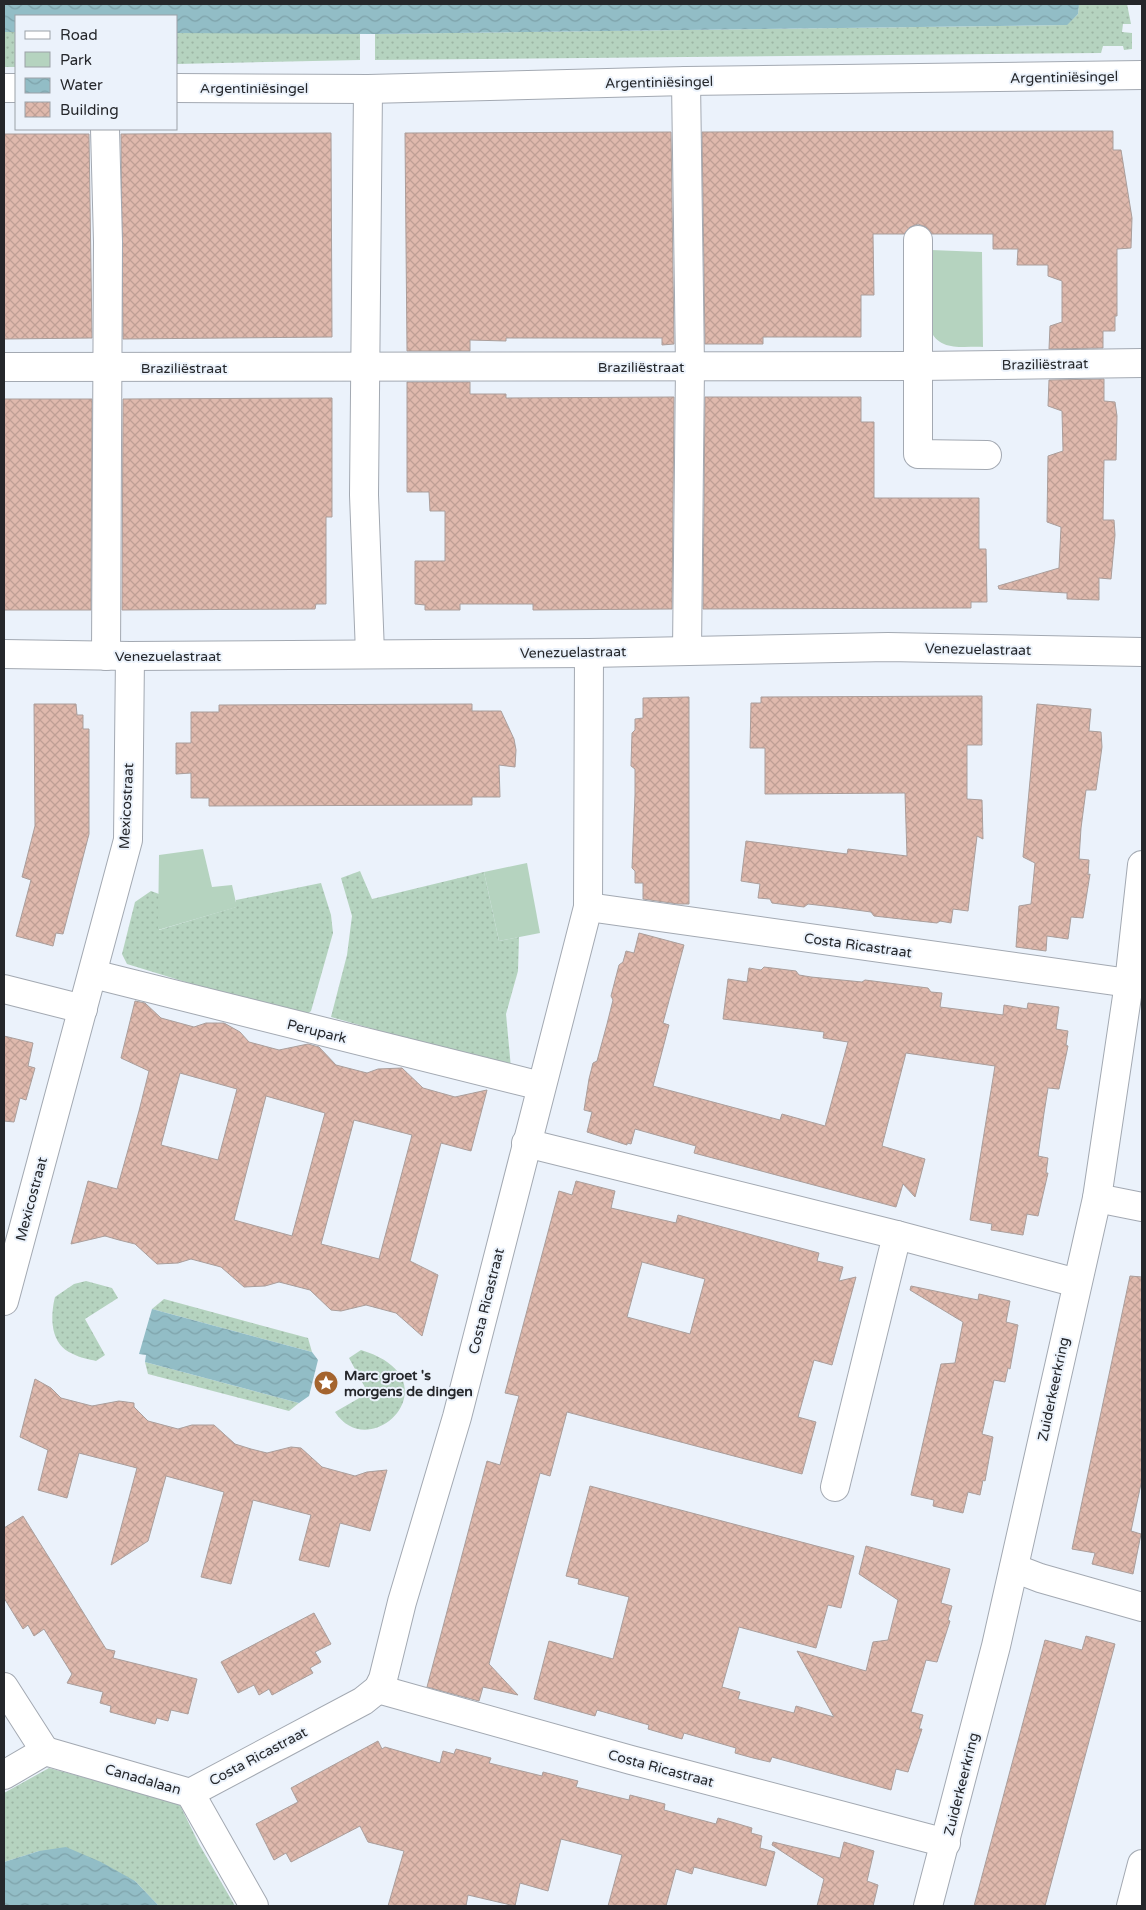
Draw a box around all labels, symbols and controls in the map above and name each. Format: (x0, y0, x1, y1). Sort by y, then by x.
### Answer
legend (15, 15, 178, 130)
text: Road (60, 26, 98, 44)
text: Park (60, 51, 92, 69)
street label: Argentiniësingel (1010, 68, 1118, 87)
street label: Argentiniësingel (605, 73, 713, 92)
text: Water (60, 76, 103, 94)
street label: Argentiniësingel (200, 80, 308, 97)
text: Building (60, 101, 119, 119)
street label: Braziliëstraat (1002, 355, 1089, 374)
street label: Braziliëstraat (598, 359, 685, 376)
street label: Braziliëstraat (141, 360, 228, 377)
street label: Venezuelastraat (925, 640, 1032, 659)
street label: Venezuelastraat (520, 643, 627, 662)
street label: Venezuelastraat (115, 648, 222, 665)
street label: Mexicostraat (116, 762, 137, 850)
street label: Costa Ricastraat (803, 930, 914, 962)
street label: Perupark (285, 1016, 349, 1047)
street label: Mexicostraat (12, 1155, 51, 1243)
street label: Costa Ricastraat (465, 1246, 508, 1356)
street label: Zuiderkeerkring (1034, 1336, 1073, 1443)
place label: Marc groet 's morgens de dingen (344, 1367, 473, 1400)
place icon: Marc groet 's morgens de dingen (313, 1370, 339, 1396)
street label: Costa Ricastraat (206, 1723, 311, 1789)
street label: Zuiderkeerkring (940, 1731, 983, 1837)
street label: Costa Ricastraat (606, 1746, 716, 1791)
street label: Canadalaan (103, 1760, 183, 1798)

